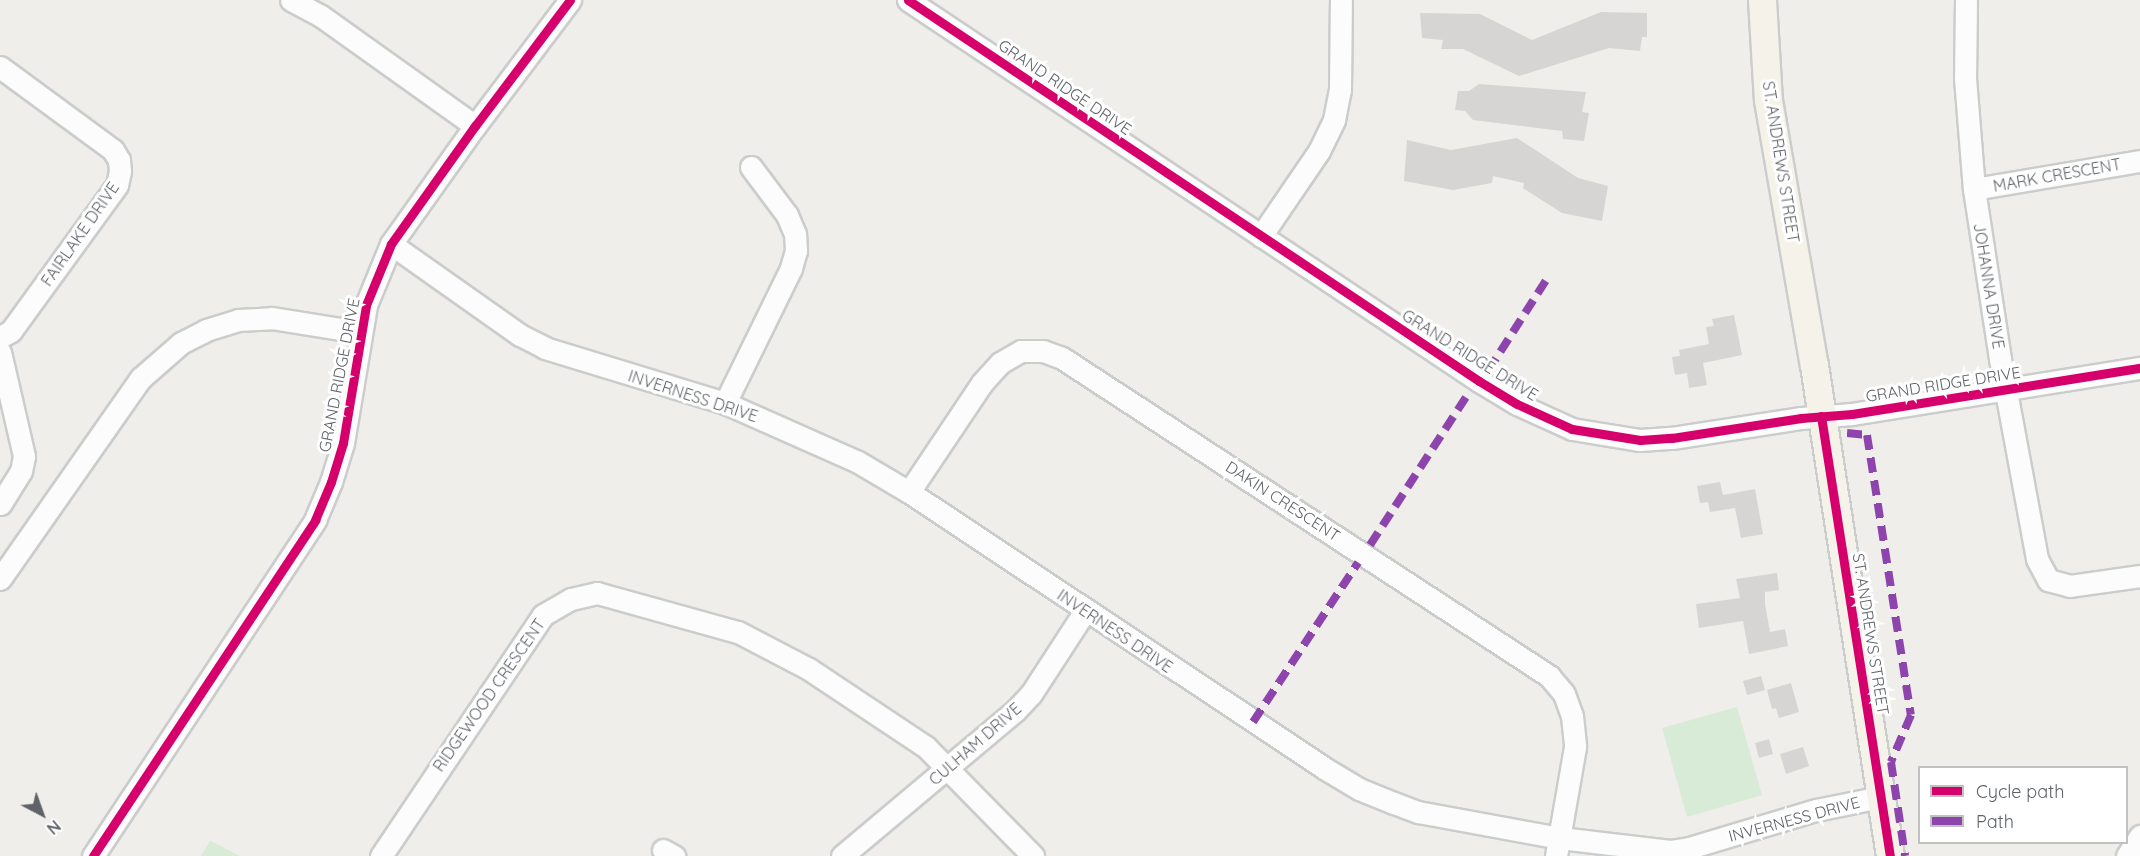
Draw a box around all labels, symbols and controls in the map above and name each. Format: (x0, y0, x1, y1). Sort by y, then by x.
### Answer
street label: GRAND RIDGE DRIVE (995, 35, 1135, 139)
street label: ST. ANDREWS STREET (1759, 80, 1803, 244)
street label: MARK CRESCENT (1992, 154, 2122, 196)
street label: FAIRLAKE DRIVE (37, 178, 123, 290)
street label: JOHANNA DRIVE (1970, 222, 2008, 350)
street label: GRAND RIDGE DRIVE (315, 296, 363, 454)
street label: GRAND RIDGE DRIVE (1399, 305, 1541, 405)
street label: GRAND RIDGE DRIVE (1864, 362, 2022, 406)
street label: INVERNESS DRIVE (626, 366, 760, 426)
street label: DAKIN CRESCENT (1222, 457, 1344, 545)
street label: ST. ANDREWS STREET (1849, 552, 1893, 716)
street label: INVERNESS DRIVE (1054, 585, 1176, 677)
street label: RIDGEWOOD CRESCENT (429, 615, 549, 775)
street label: CULHAM DRIVE (925, 699, 1025, 789)
legend (1918, 766, 2128, 844)
text: Cycle path (1976, 780, 2064, 803)
north arrow (12, 784, 72, 844)
street label: INVERNESS DRIVE (1726, 792, 1862, 846)
text: Path (1976, 810, 2014, 833)
text: N (43, 816, 65, 839)

